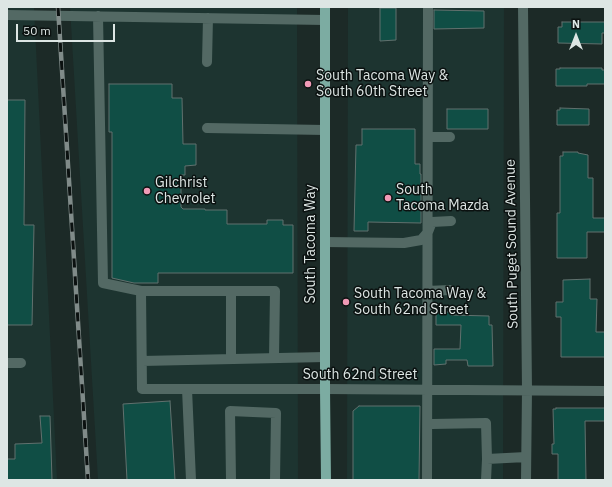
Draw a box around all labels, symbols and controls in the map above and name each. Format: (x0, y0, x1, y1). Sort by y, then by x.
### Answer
scale bar (18, 16, 117, 42)
north arrow (556, 16, 596, 56)
text: N (572, 17, 580, 31)
text: 50 m (23, 23, 51, 38)
place label: South Tacoma Way & South 60th Street (316, 68, 448, 100)
marker: South Tacoma Way & South 60th Street (303, 79, 313, 89)
street label: South Puget Sound Avenue (502, 159, 522, 329)
place label: Gilchrist Chevrolet (155, 175, 215, 208)
place label: South Tacoma Mazda (396, 182, 489, 214)
street label: South Tacoma Way (303, 184, 319, 304)
marker: Gilchrist Chevrolet (142, 186, 152, 196)
marker: South Tacoma Mazda (383, 193, 393, 203)
place label: South Tacoma Way & South 62nd Street (354, 286, 486, 318)
marker: South Tacoma Way & South 62nd Street (341, 297, 351, 307)
street label: South 62nd Street (303, 367, 417, 383)

